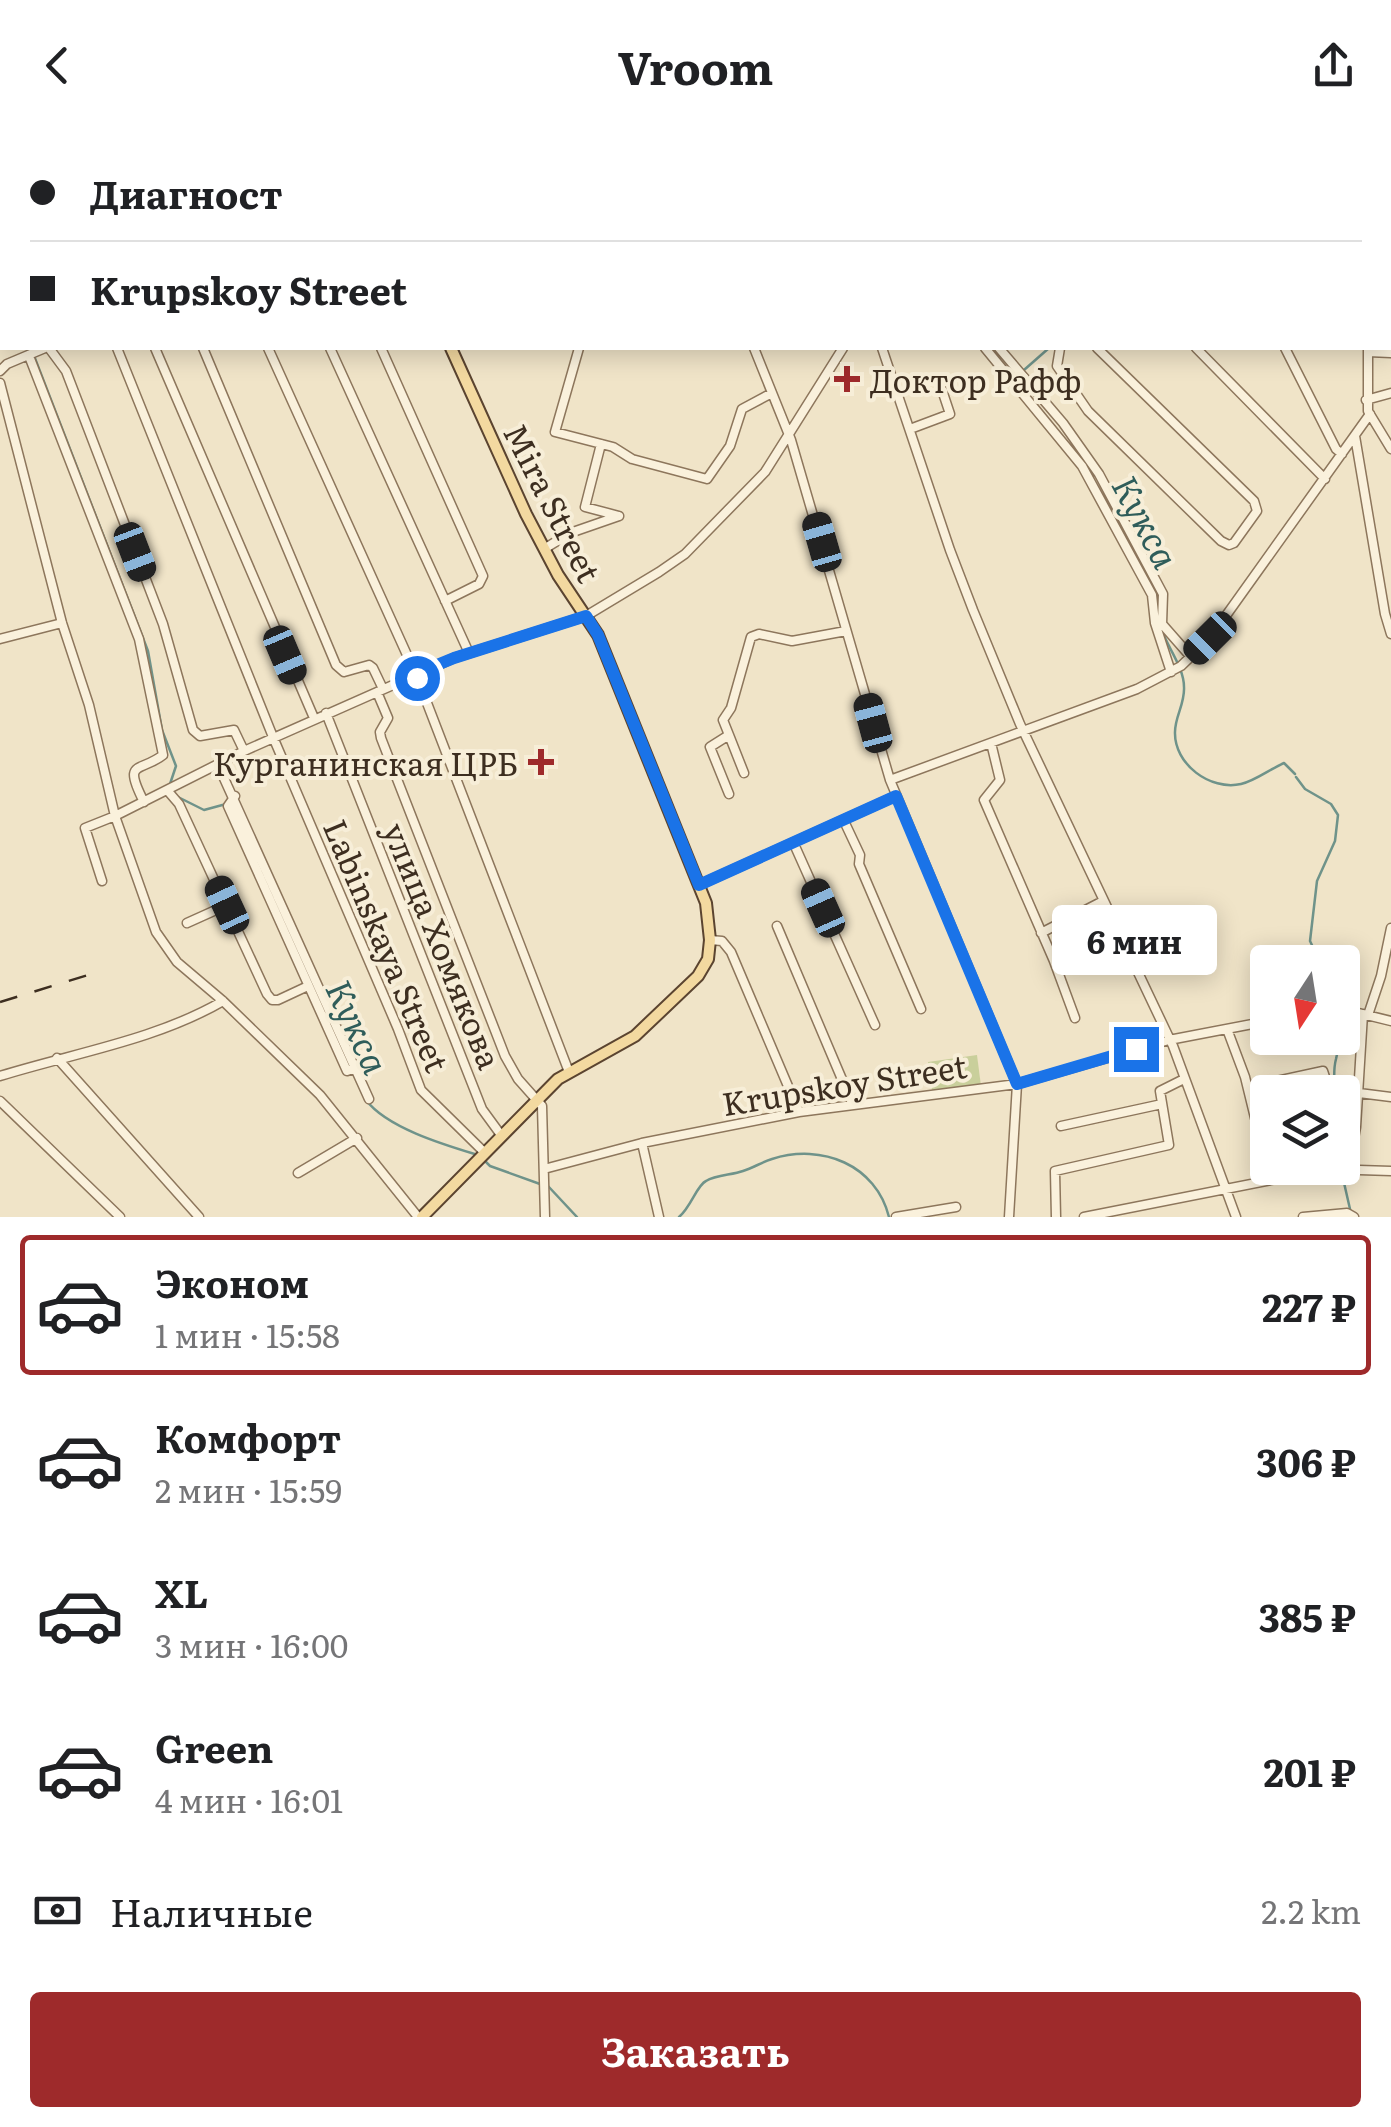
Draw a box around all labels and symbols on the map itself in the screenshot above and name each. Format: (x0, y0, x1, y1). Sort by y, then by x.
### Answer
place label: Доктор Рафф (870, 355, 1082, 403)
marker: Доктор Рафф (834, 366, 860, 392)
street label: Mira Street (493, 414, 615, 590)
water label: Кукса (1101, 465, 1193, 577)
car (799, 509, 845, 575)
car (110, 519, 160, 585)
car (1178, 606, 1242, 670)
car (259, 622, 311, 688)
route start (395, 656, 440, 701)
car (851, 690, 895, 756)
place label: Курганинская ЦРБ (213, 738, 518, 786)
marker: Курганинская ЦРБ (528, 749, 554, 775)
street label: Labinskaya Street (313, 811, 463, 1079)
street label: улица Хомякова (373, 815, 516, 1076)
car (201, 871, 253, 939)
car (797, 874, 849, 942)
callout: 6 мин (1054, 904, 1218, 974)
north arrow (1250, 945, 1360, 1055)
water label: Кукса (315, 970, 403, 1082)
route end (1114, 1027, 1159, 1072)
street label: Krupskoy Street (718, 1040, 970, 1126)

